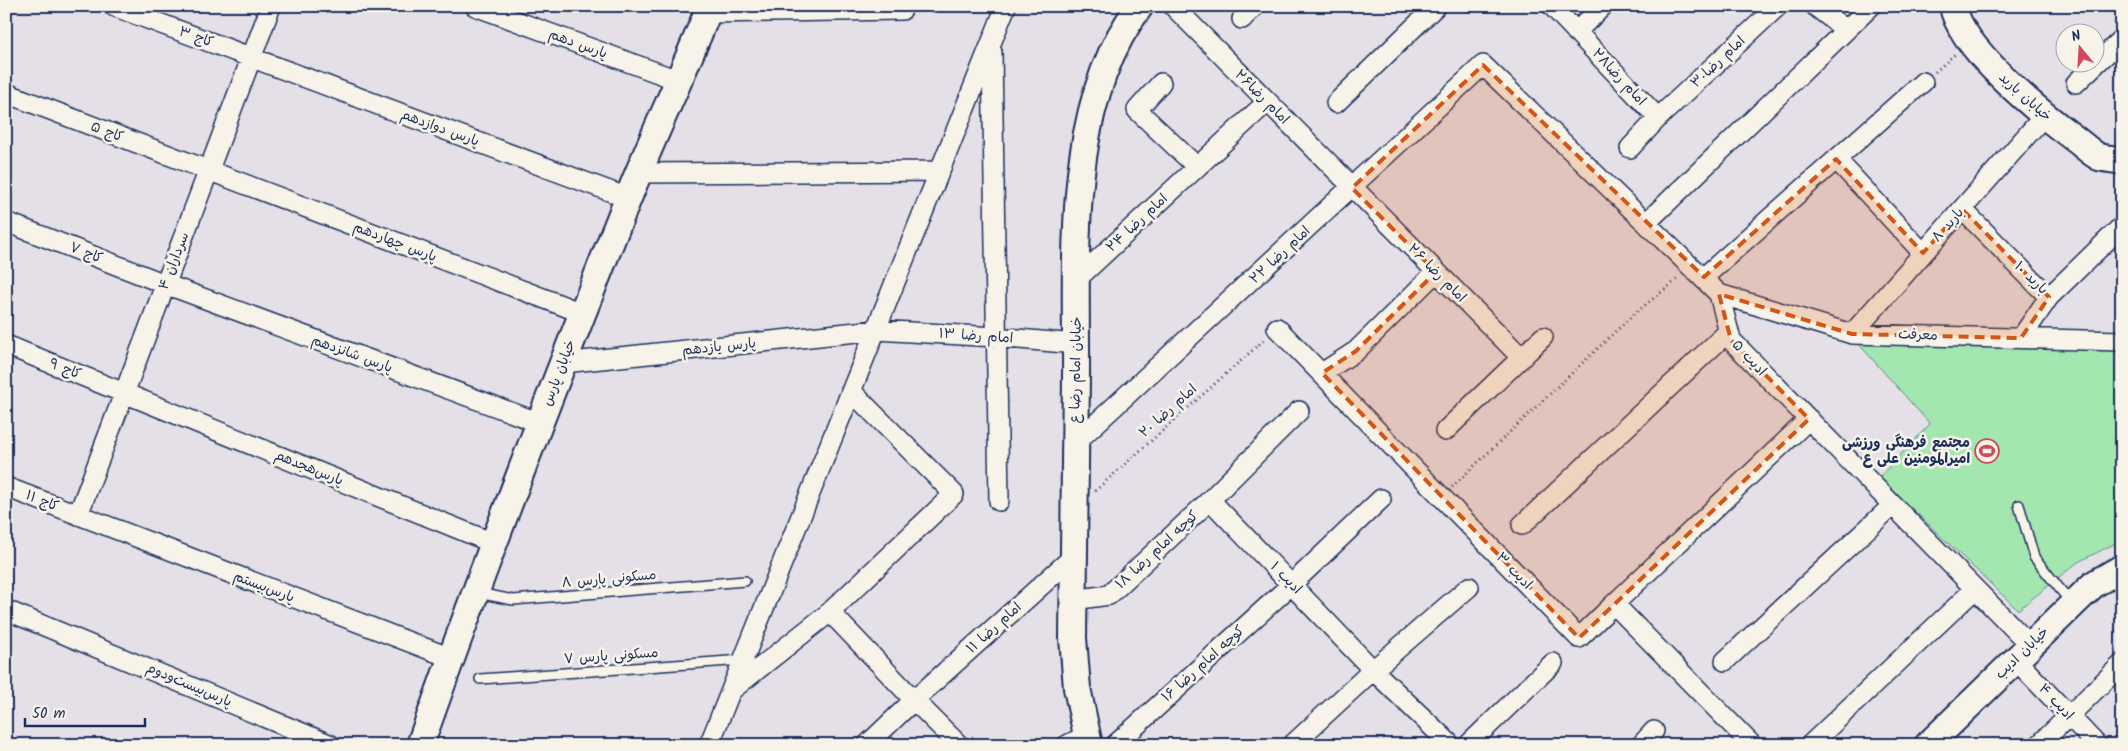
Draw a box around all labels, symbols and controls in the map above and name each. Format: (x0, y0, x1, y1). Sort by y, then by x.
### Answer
street label: کاج ۳ (176, 21, 216, 53)
north arrow (2056, 22, 2106, 72)
street label: پارس‌‌ دهم (546, 23, 610, 65)
text: N (2069, 25, 2084, 48)
street label: امام رضا۳۰ (1685, 31, 1751, 93)
street label: امام رضا۲۸ (1587, 43, 1651, 111)
street label: امام رضا۲۶ (1229, 64, 1295, 130)
street label: خیابان باربد (1993, 67, 2057, 127)
street label: پارس‌‌ دوازدهم (398, 104, 482, 152)
street label: کاج ۵ (87, 116, 127, 148)
street label: امام رضا ۲۴ (1101, 188, 1173, 258)
street label: باربد ۸ (1927, 203, 1969, 247)
street label: پارس‌‌ چهاردهم (350, 216, 440, 268)
street label: امام رضا ۲۲ (1244, 221, 1316, 289)
street label: سرداران ۴ (153, 229, 195, 293)
street label: کاج ۷ (66, 236, 106, 270)
street label: امام رضا ۲۶ (1402, 238, 1472, 308)
street label: باربد ۱۰ (2009, 256, 2053, 300)
street label: خیابان امام رضا ع (1064, 316, 1088, 424)
street label: امام رضا ۱۳ (938, 322, 1014, 350)
street label: معرفت (1898, 323, 1938, 347)
street label: پارس‌‌ شانزدهم (308, 329, 396, 379)
street label: پارس‌‌ یازدهم (681, 332, 757, 362)
street label: ادیب ۵ (1726, 335, 1772, 381)
street label: خیابان پارس (536, 337, 582, 409)
street label: کاج ۹ (46, 353, 84, 385)
street label: امام رضا ۲۰ (1134, 379, 1202, 443)
place label: مجتمع فرهنگی ورزشی امیرالمومنین علی ‌ع (1842, 432, 1970, 470)
sports icon: مجتمع فرهنگی ورزشی امیرالمومنین علی ‌ع (1974, 438, 2000, 464)
street label: پارس‌‌هجدهم (271, 444, 347, 492)
street label: کاج ۱۱ (22, 484, 62, 518)
street label: کوچه امام رضا ۱۸ (1110, 505, 1204, 595)
street label: ادیب ۳ (1491, 547, 1537, 595)
street label: ادیب ۱ (1265, 557, 1307, 599)
street label: مسکونی پارس ۸ (561, 564, 657, 594)
street label: پارس‌بیستم (230, 565, 298, 609)
street label: امام رضا ۱۱ (961, 597, 1027, 659)
street label: کوچه امام رضا ۱۶ (1156, 620, 1250, 708)
street label: خیابان ادیب (1990, 622, 2054, 684)
street label: مسکونی ‌پارس ۷ (563, 642, 659, 670)
street label: پارس‌بیست‌و‌دوم (143, 657, 235, 713)
street label: ادیب ۴ (2033, 679, 2079, 725)
scale bar (25, 696, 145, 728)
text: 50 m (32, 702, 66, 726)

